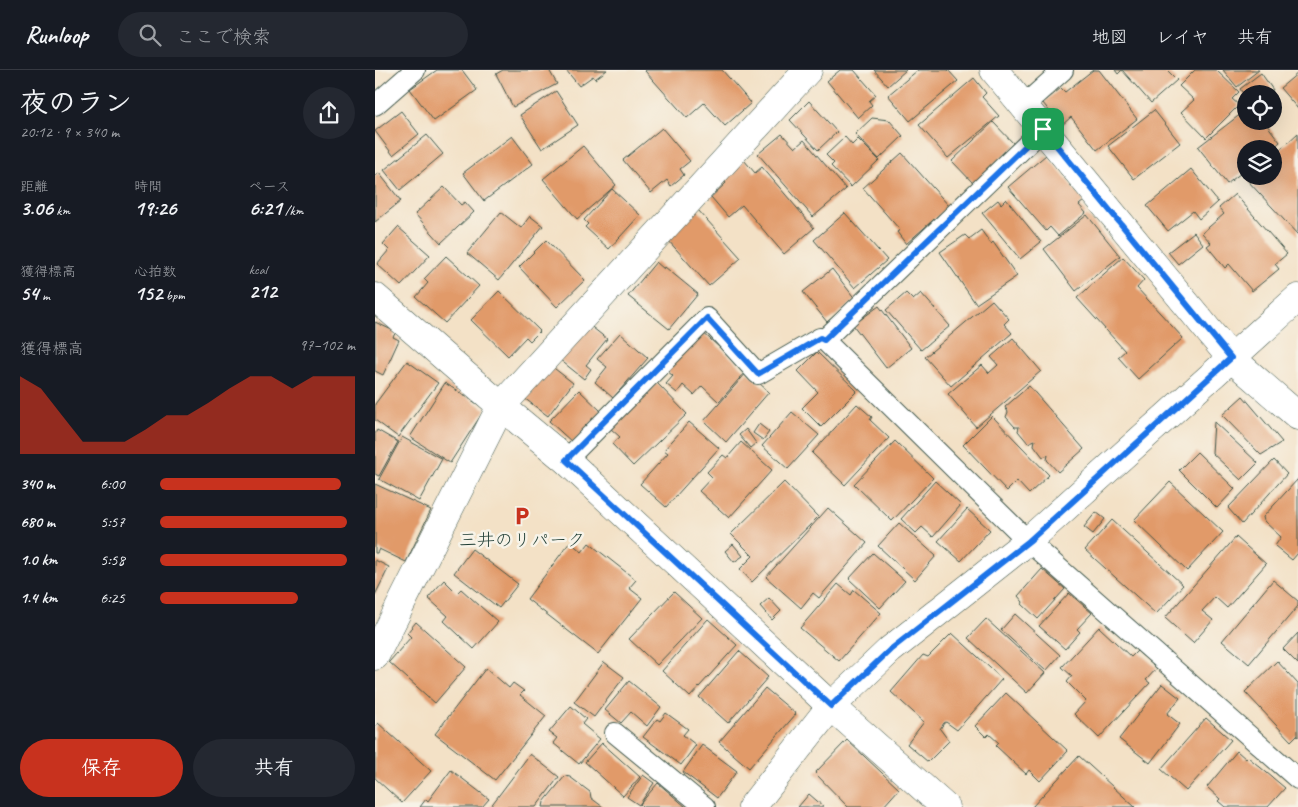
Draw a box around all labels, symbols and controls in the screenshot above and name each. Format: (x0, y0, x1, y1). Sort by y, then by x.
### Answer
search box (118, 12, 468, 57)
text: Runloop (25, 20, 88, 50)
icon: search (136, 21, 164, 49)
text: ここで検索 (176, 25, 271, 49)
text: 地図 (1092, 26, 1128, 48)
text: レイヤ (1156, 26, 1209, 48)
text: 共有 (1237, 26, 1273, 48)
text: 夜のラン (20, 85, 132, 120)
map controls (1237, 85, 1282, 185)
button: locate (1237, 85, 1282, 130)
button: share (303, 87, 355, 139)
pin (1022, 108, 1064, 150)
icon: arrive (1029, 115, 1057, 143)
text: 20:12 · 9 × 340 m (20, 122, 119, 142)
button: layers (1237, 140, 1282, 185)
text: 距離 (20, 178, 48, 195)
text: 時間 (134, 178, 162, 195)
text: ペース (249, 178, 290, 195)
text: 3.06 (20, 195, 53, 221)
text: 19:26 (134, 195, 176, 221)
text: 6:21 (249, 195, 282, 221)
text: km (53, 202, 70, 219)
text: /km (282, 202, 303, 219)
text: kcal (249, 261, 267, 278)
text: 獲得標高 (20, 263, 76, 280)
text: 心拍数 (134, 263, 176, 280)
text: 212 (249, 278, 277, 304)
text: 54 (20, 280, 39, 306)
text: 152 (134, 280, 162, 306)
text: m (39, 287, 50, 304)
text: bpm (162, 287, 185, 304)
text: 97–102 m (299, 335, 355, 355)
text: 獲得標高 (20, 339, 84, 359)
text: 340 m (20, 474, 55, 494)
text: 6:00 (100, 474, 125, 494)
parking icon: 三井のリパーク (511, 505, 533, 527)
text: 680 m (20, 512, 55, 532)
text: 5:57 (100, 512, 125, 532)
place label: 三井のリパーク (459, 529, 585, 551)
text: 1.0 km (20, 550, 57, 570)
text: 5:58 (100, 550, 125, 570)
text: 1.4 km (20, 588, 57, 608)
text: 6:25 (100, 588, 125, 608)
button: 保存 (20, 739, 183, 797)
button: 共有 (193, 739, 355, 797)

